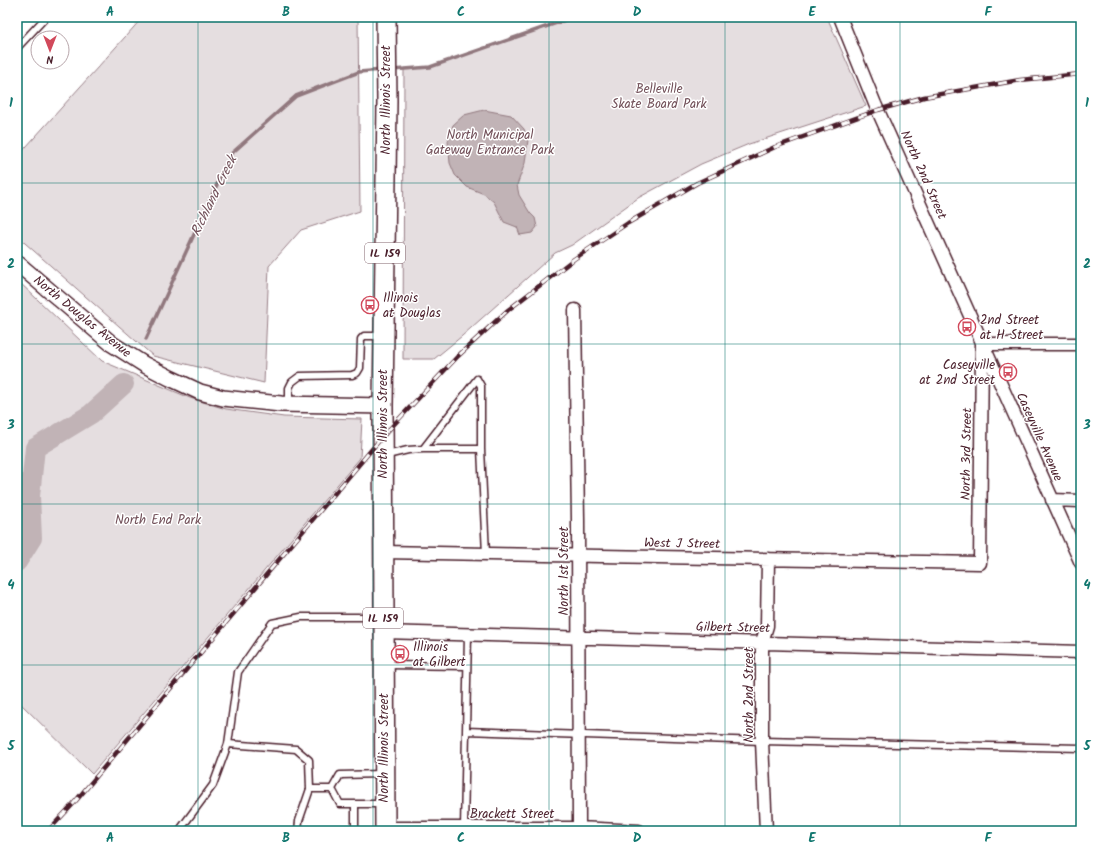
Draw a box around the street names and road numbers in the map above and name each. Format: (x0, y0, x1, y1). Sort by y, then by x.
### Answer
street label: North Illinois Street (376, 44, 397, 155)
street label: North 2nd Street (894, 127, 952, 224)
road number: IL 159 (365, 243, 405, 263)
street label: North Douglas Avenue (28, 271, 136, 363)
street label: North Illinois Street (373, 368, 394, 479)
street label: Caseyville Avenue (1010, 389, 1068, 485)
street label: North 3rd Street (956, 407, 978, 500)
street label: North 1st Street (554, 526, 575, 616)
street label: West J Street (644, 533, 721, 555)
road number: IL 159 (363, 608, 403, 628)
street label: Gilbert Street (696, 617, 771, 639)
street label: North 2nd Street (739, 646, 760, 743)
street label: North Illinois Street (374, 692, 395, 803)
street label: Brackett Street (470, 804, 555, 825)

